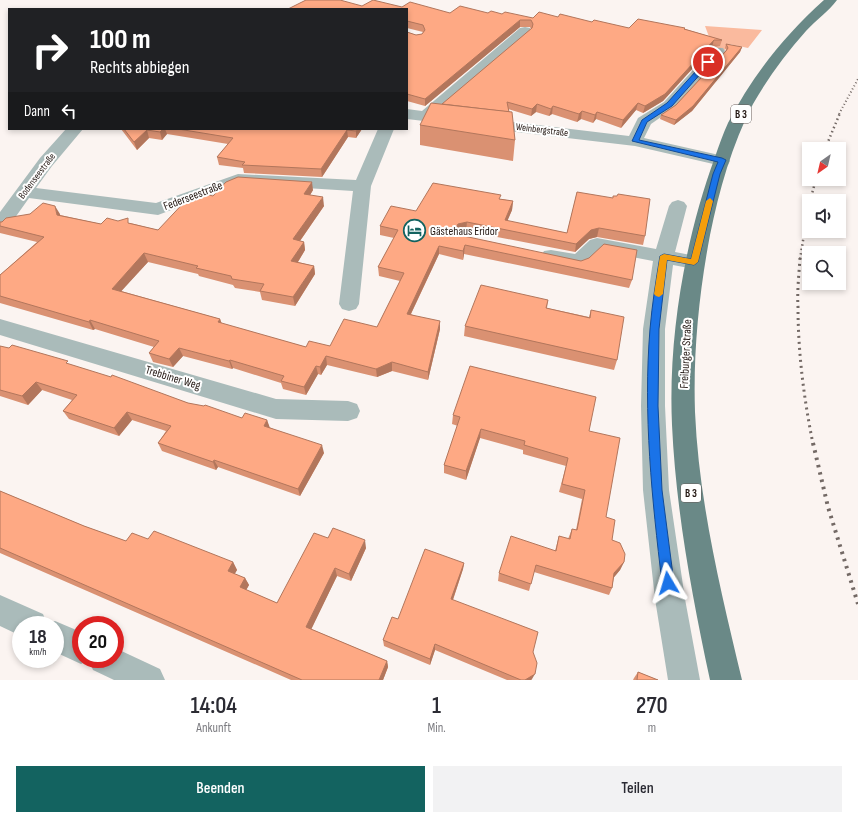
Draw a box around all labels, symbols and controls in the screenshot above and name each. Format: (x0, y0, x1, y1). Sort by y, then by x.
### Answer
text: 100 m (90, 23, 151, 56)
icon: right (24, 24, 76, 76)
pin (691, 45, 725, 79)
icon: arrive (697, 51, 719, 73)
text: Rechts abbiegen (90, 57, 190, 78)
icon: left (58, 100, 80, 122)
text: Dann (24, 102, 50, 121)
road number: B 3 (731, 105, 751, 123)
street label: Weinbergstraße (515, 121, 569, 139)
north arrow (802, 142, 846, 186)
map controls (802, 142, 846, 290)
street label: Bodenseestraße (16, 151, 58, 201)
street label: Federseestraße (161, 178, 225, 214)
button: sound (802, 194, 846, 238)
hotel icon: Gästehaus Eridor (401, 218, 427, 244)
place label: Gästehaus Eridor (430, 224, 499, 239)
button: search (802, 246, 846, 290)
street label: Freiburger Straße (677, 319, 695, 389)
street label: Trebbiner Weg (144, 363, 203, 394)
road number: B 3 (681, 484, 701, 502)
position arrow (647, 562, 689, 604)
speed limit sign: 20 (72, 616, 124, 668)
text: 18 (29, 625, 47, 649)
text: km/h (29, 646, 47, 658)
text: 14:04 (190, 691, 237, 720)
text: 1 (432, 691, 441, 720)
text: 270 (636, 691, 668, 720)
text: Ankunft (196, 720, 231, 736)
text: Min. (428, 720, 446, 736)
text: m (648, 720, 656, 736)
button: Beenden (16, 766, 425, 812)
button: Teilen (433, 766, 842, 812)

